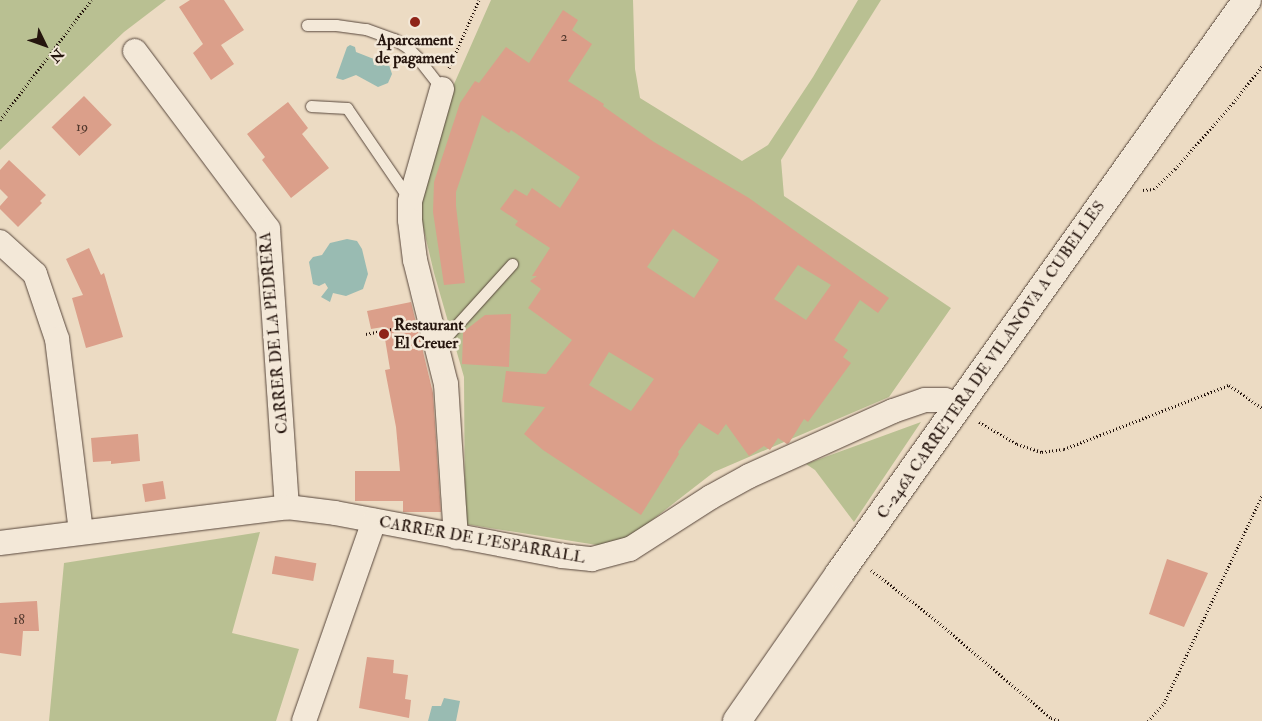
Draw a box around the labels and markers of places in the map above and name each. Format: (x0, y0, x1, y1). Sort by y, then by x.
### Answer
marker: Aparcament de pagament (409, 16, 421, 28)
place label: Aparcament de pagament (375, 30, 455, 68)
place label: Restaurant El Creuer (394, 315, 463, 353)
marker: Restaurant El Creuer (378, 328, 390, 340)

